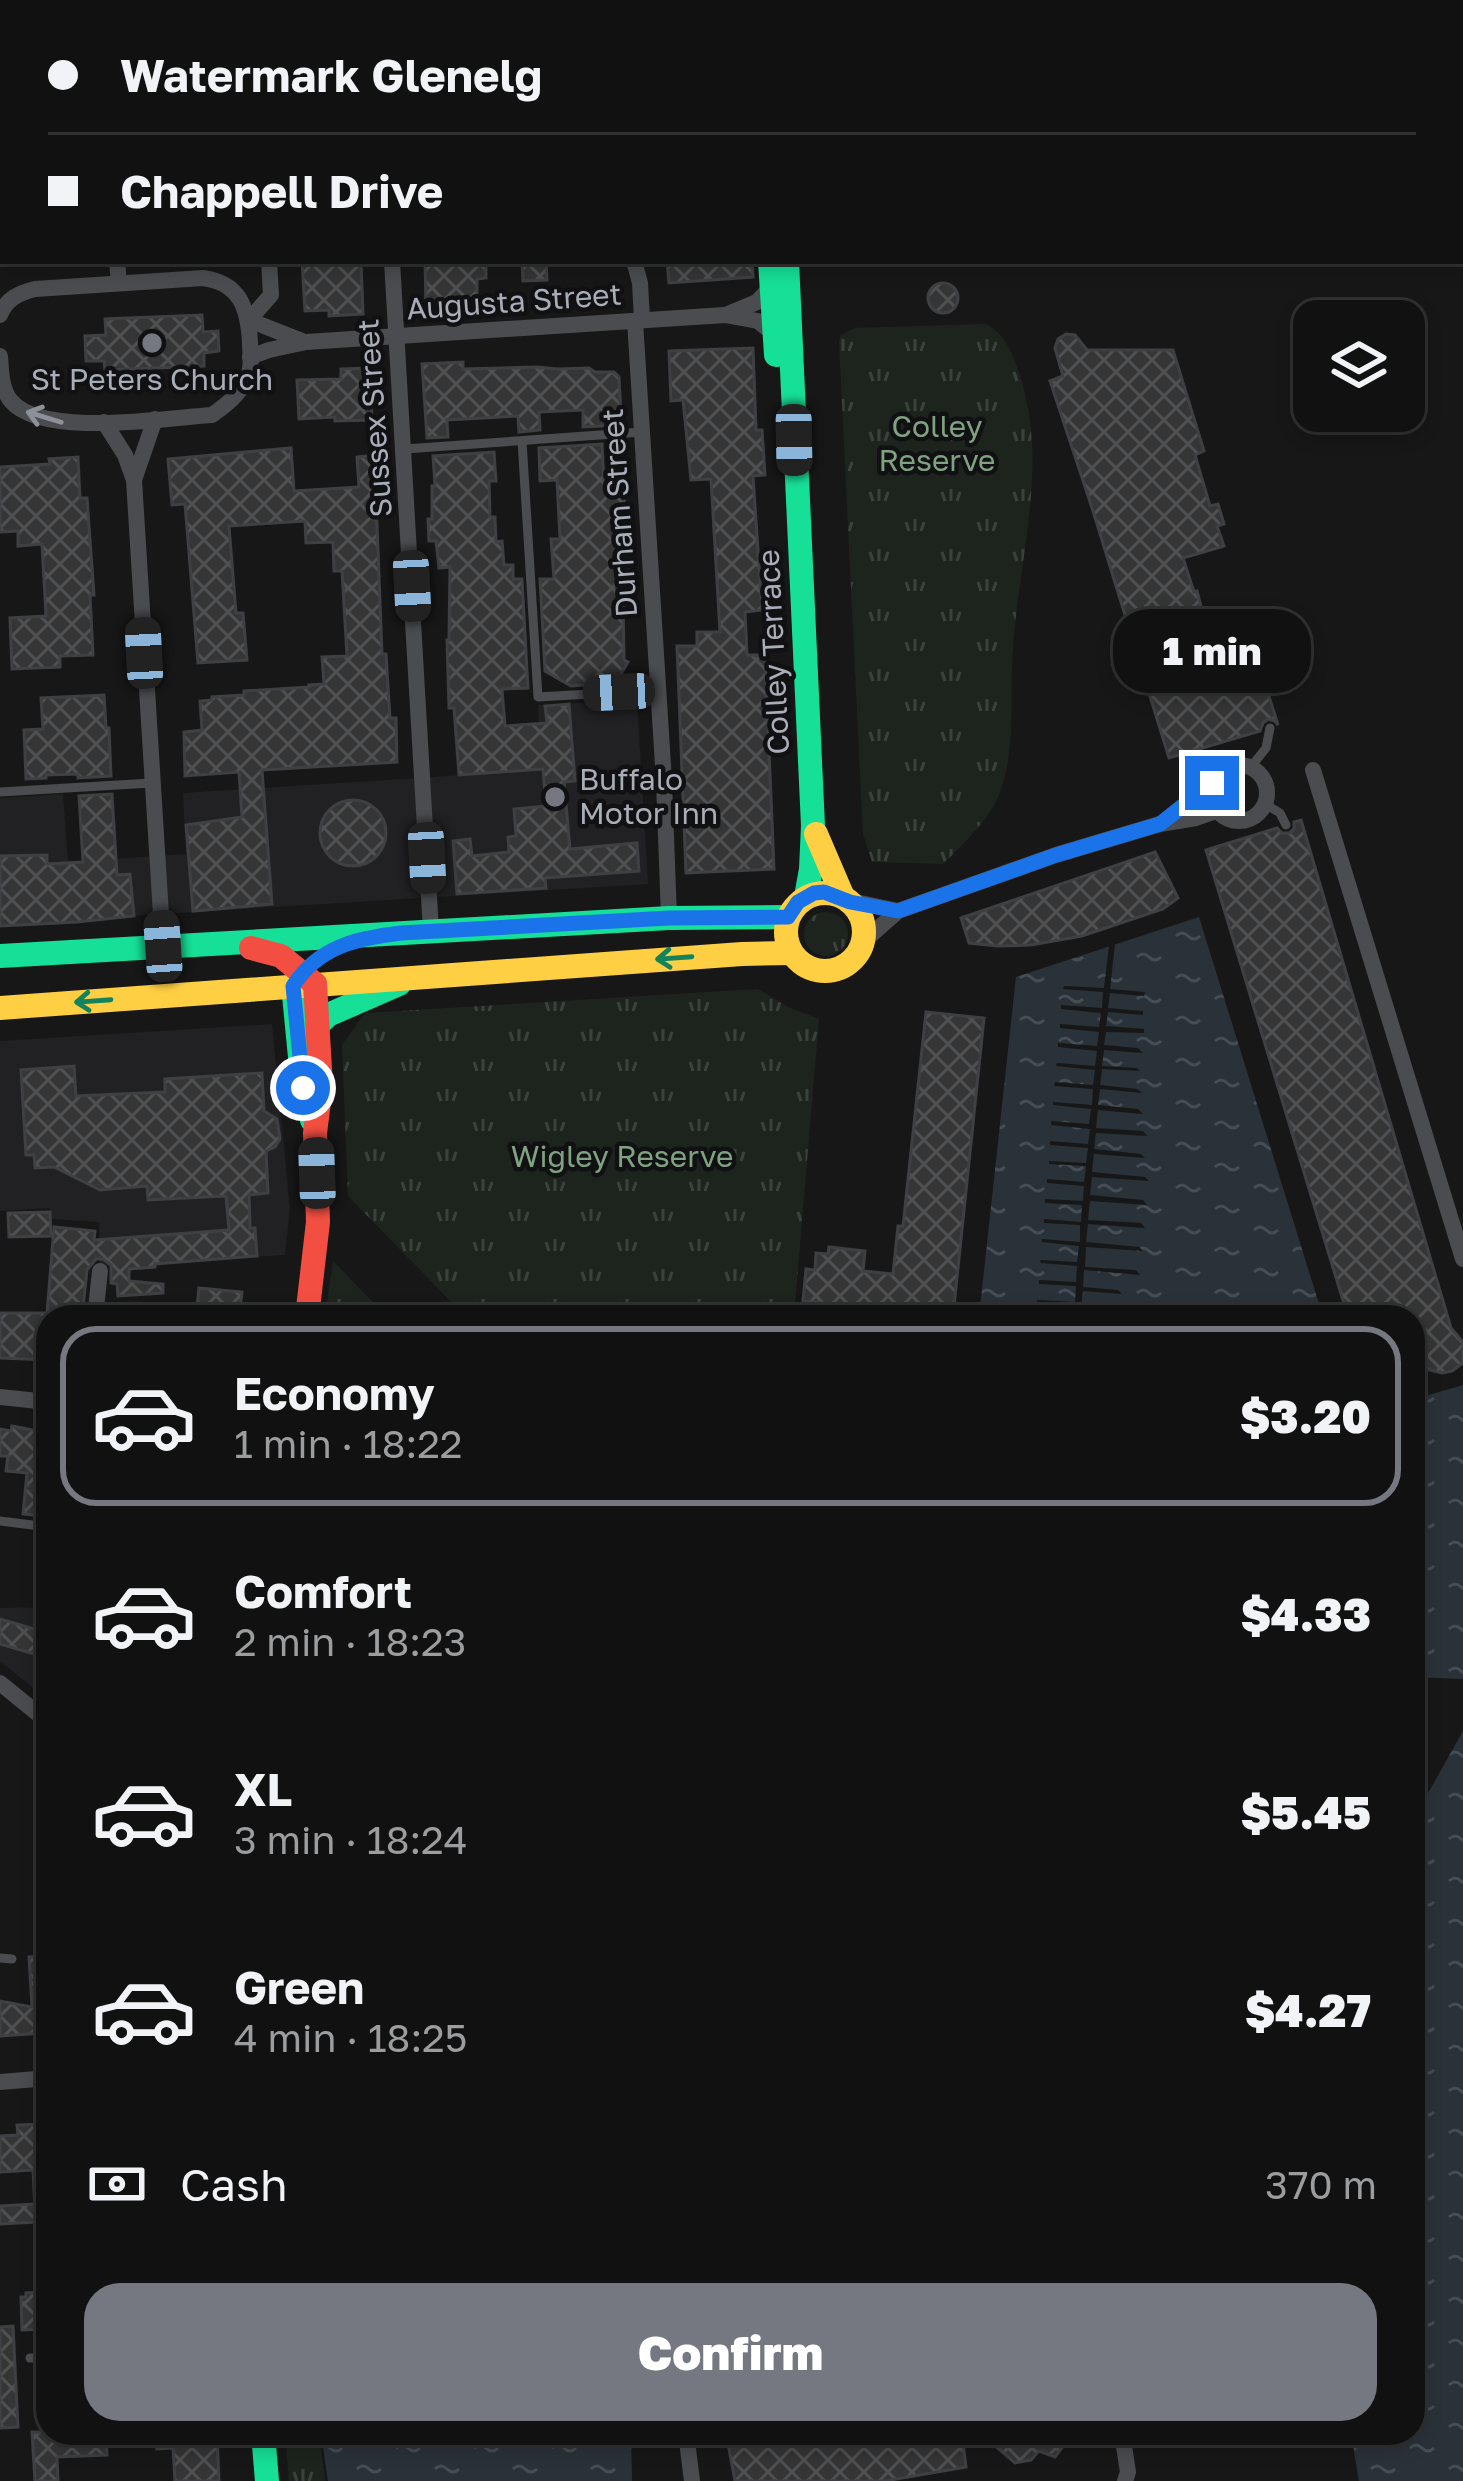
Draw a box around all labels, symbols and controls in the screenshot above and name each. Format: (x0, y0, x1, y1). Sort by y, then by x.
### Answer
text: Watermark Glenelg (120, 48, 542, 102)
text: Chappell Drive (120, 164, 443, 218)
street label: Augusta Street (405, 276, 623, 326)
map controls (1293, 300, 1425, 432)
button: layers (1293, 300, 1425, 432)
street label: Sussex Street (349, 318, 399, 518)
marker: St Peters Church (139, 330, 165, 356)
place label: St Peters Church (31, 361, 273, 397)
car (775, 404, 813, 476)
one-way arrow (26, 405, 64, 427)
street label: Durham Street (594, 408, 644, 619)
park label: Colley Reserve (879, 408, 996, 478)
car (392, 549, 432, 623)
street label: Colley Terrace (750, 549, 796, 756)
callout: 1 min (1113, 609, 1311, 693)
car (124, 616, 164, 690)
text: 1 min (1162, 627, 1262, 674)
car (582, 672, 656, 712)
route end (1185, 756, 1239, 810)
place label: Buffalo Motor Inn (579, 761, 718, 831)
marker: Buffalo Motor Inn (542, 784, 568, 810)
car (407, 821, 447, 895)
car (143, 909, 183, 983)
one-way arrow (655, 947, 694, 970)
one-way arrow (74, 989, 113, 1012)
route start (276, 1061, 330, 1115)
car (298, 1136, 336, 1210)
park label: Wigley Reserve (511, 1138, 733, 1174)
icon: car (90, 1362, 198, 1470)
text: Economy (234, 1366, 435, 1420)
text: $3.20 (1240, 1389, 1371, 1443)
text: 1 min · 18:22 (234, 1420, 462, 1467)
icon: car (90, 1560, 198, 1668)
text: Comfort (234, 1564, 412, 1618)
text: $4.33 (1241, 1587, 1371, 1641)
text: 2 min · 18:23 (234, 1618, 466, 1665)
icon: car (90, 1758, 198, 1866)
text: XL (234, 1762, 292, 1816)
text: $5.45 (1241, 1785, 1371, 1839)
text: 3 min · 18:24 (234, 1816, 468, 1863)
icon: car (90, 1956, 198, 2064)
text: Green (234, 1960, 364, 2014)
text: $4.27 (1245, 1983, 1371, 2037)
text: 4 min · 18:25 (234, 2014, 467, 2061)
icon: cash (84, 2151, 150, 2217)
text: Cash (180, 2157, 288, 2211)
text: 370 m (1265, 2161, 1377, 2208)
button: Confirm (84, 2283, 1377, 2421)

